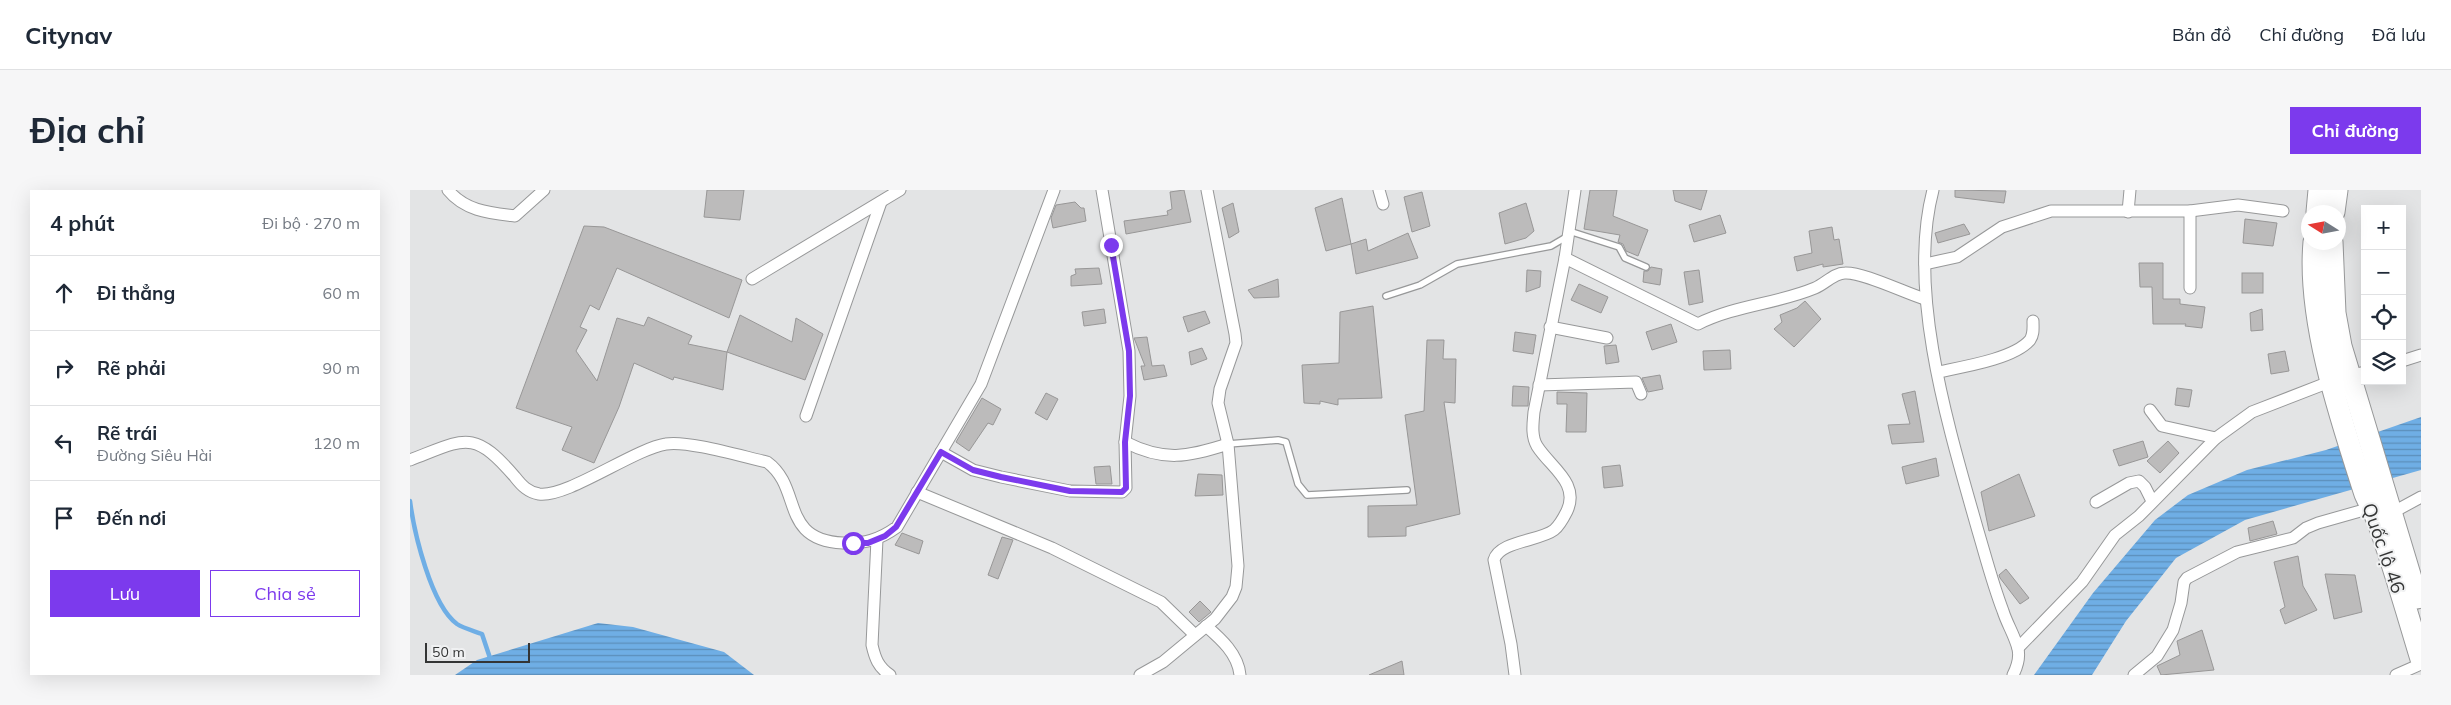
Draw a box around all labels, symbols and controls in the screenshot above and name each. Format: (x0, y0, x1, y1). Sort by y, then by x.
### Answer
text: Citynav (25, 20, 112, 50)
text: Bản đồ (2172, 23, 2231, 46)
text: Chỉ đường (2259, 23, 2344, 46)
text: Đã lưu (2372, 23, 2426, 46)
button: Chỉ đường (2290, 107, 2421, 154)
text: Địa chỉ (30, 108, 145, 152)
north arrow (2301, 205, 2346, 250)
map controls (2361, 205, 2406, 385)
button: + (2361, 205, 2406, 250)
text: 4 phút (50, 210, 115, 236)
text: Đi bộ · 270 m (262, 213, 360, 233)
route end (1100, 234, 1123, 257)
button: − (2361, 250, 2406, 295)
icon: ahead (50, 279, 78, 307)
text: Đi thẳng (97, 281, 175, 305)
text: 60 m (323, 283, 360, 303)
button: locate (2361, 295, 2406, 340)
button: layers (2361, 340, 2406, 385)
icon: right (50, 354, 78, 382)
text: Rẽ phải (97, 356, 166, 380)
text: 90 m (323, 358, 360, 378)
text: Rẽ trái (97, 421, 157, 445)
icon: left (50, 429, 78, 457)
text: 120 m (313, 433, 360, 453)
text: Đường Siêu Hài (97, 445, 212, 465)
street label: Quốc lộ 46 (2357, 500, 2411, 596)
icon: arrive (50, 504, 78, 532)
text: Đến nơi (97, 506, 166, 530)
route start (842, 532, 865, 555)
button: Lưu (50, 570, 200, 617)
button: Chia sẻ (210, 570, 360, 617)
scale bar (425, 640, 530, 663)
text: 50 m (432, 643, 465, 661)

